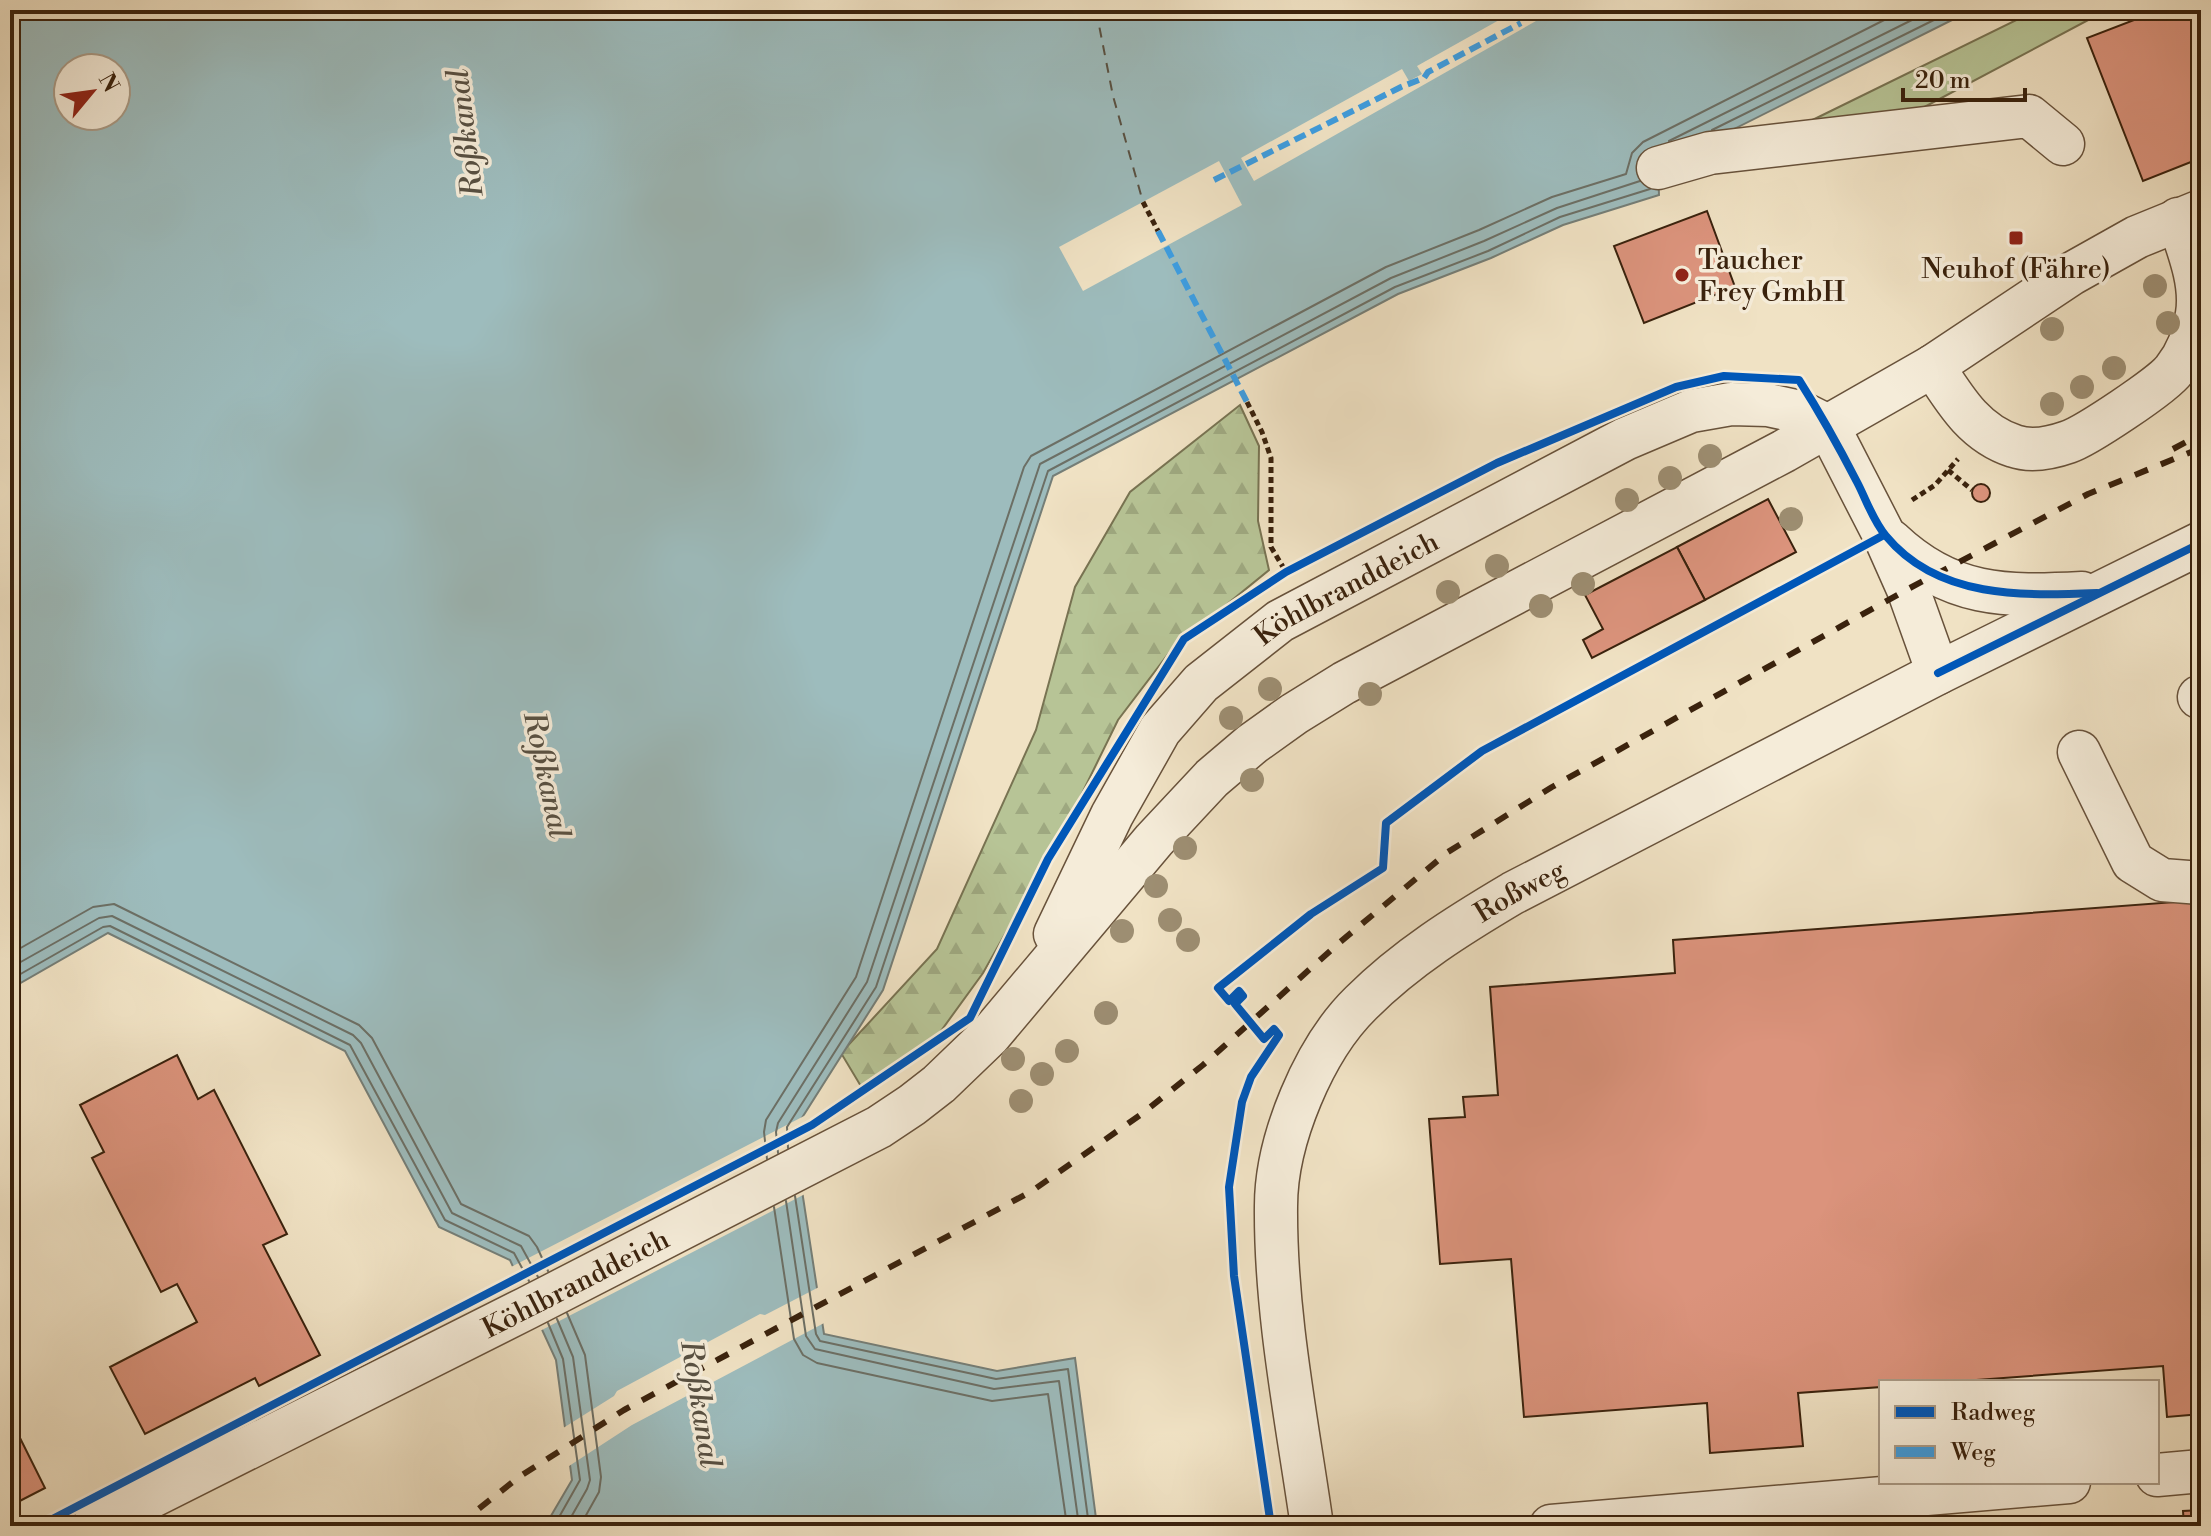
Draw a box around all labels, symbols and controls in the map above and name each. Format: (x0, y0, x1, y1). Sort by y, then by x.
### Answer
north arrow (52, 52, 132, 132)
scale bar (1903, 52, 2025, 102)
water label: Roßkanal (439, 66, 493, 200)
text: 20 m (1915, 66, 1971, 96)
text: N (92, 69, 124, 98)
marker: Neuhof (Fähre) (2007, 229, 2025, 247)
place label: Taucher Frey GmbH (1698, 243, 1845, 310)
place label: Neuhof (Fähre) (1921, 252, 2111, 287)
marker: Taucher Frey GmbH (1673, 266, 1691, 284)
street label: Köhlbranddeich (1247, 524, 1445, 654)
water label: Roßkanal (514, 707, 578, 842)
street label: Roßweg (1468, 853, 1572, 931)
street label: Köhlbranddeich (476, 1222, 676, 1347)
water label: Roßkanal (671, 1337, 729, 1471)
legend (1879, 1380, 2159, 1484)
text: Radweg (1951, 1398, 2036, 1428)
text: Weg (1950, 1438, 1996, 1468)

